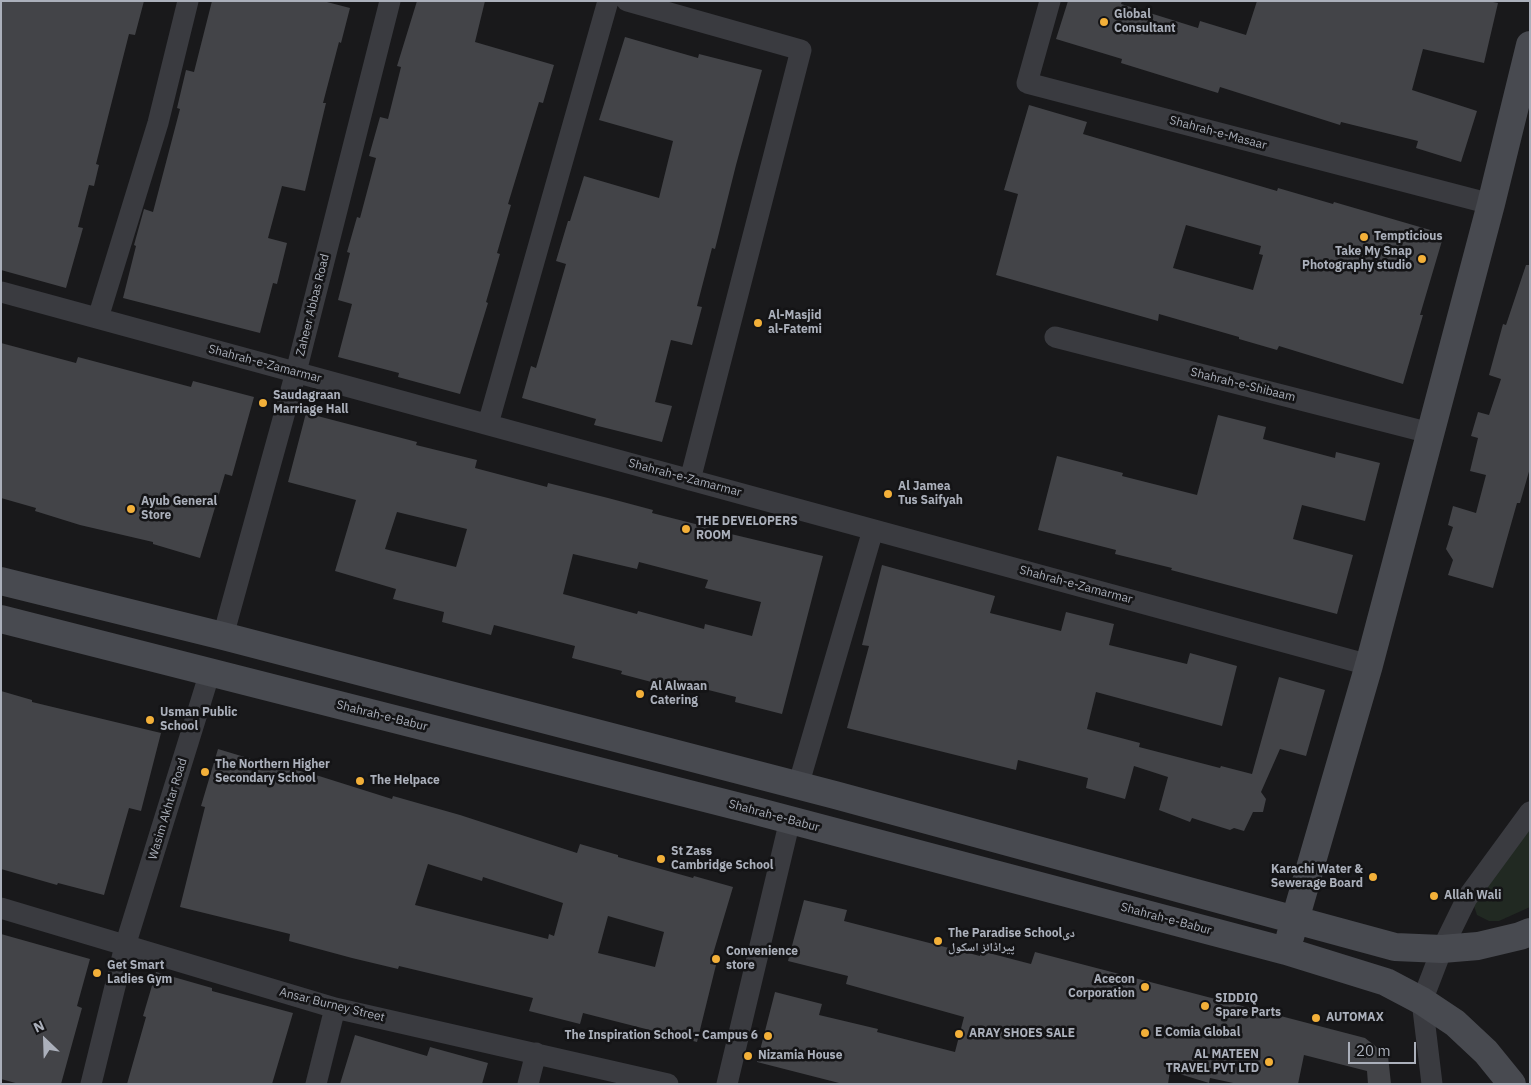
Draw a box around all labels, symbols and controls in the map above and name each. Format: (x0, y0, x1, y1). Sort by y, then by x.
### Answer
place label: Global Consultant (1114, 8, 1176, 36)
marker: Global Consultant (1098, 16, 1110, 28)
street label: Shahrah-e-Masaar (1168, 113, 1268, 153)
place label: Tempticious (1374, 230, 1443, 244)
marker: Tempticious (1358, 231, 1370, 243)
place label: Take My Snap Photography studio (1302, 245, 1412, 273)
street label: Zaheer Abbas Road (293, 252, 333, 358)
marker: Take My Snap Photography studio (1416, 253, 1428, 265)
place label: Al-Masjid al-Fatemi (768, 309, 822, 337)
marker: Al-Masjid al-Fatemi (752, 317, 764, 329)
street label: Shahrah-e-Zamarmar (207, 342, 323, 386)
street label: Shahrah-e-Shibaam (1189, 365, 1297, 405)
place label: Saudagraan Marriage Hall (273, 389, 348, 417)
marker: Saudagraan Marriage Hall (257, 397, 269, 409)
street label: Shahrah-e-Zamarmar (627, 456, 743, 500)
place label: Al Jamea Tus Saifyah (898, 480, 963, 508)
marker: Al Jamea Tus Saifyah (882, 488, 894, 500)
place label: Ayub General Store (141, 495, 217, 523)
marker: Ayub General Store (125, 503, 137, 515)
place label: THE DEVELOPERS ROOM (696, 515, 798, 543)
marker: THE DEVELOPERS ROOM (680, 523, 692, 535)
street label: Shahrah-e-Zamarmar (1018, 563, 1134, 607)
place label: Al Alwaan Catering (650, 680, 707, 708)
marker: Al Alwaan Catering (634, 688, 646, 700)
street label: Shahrah-e-Babur (335, 698, 429, 734)
place label: Usman Public School (160, 706, 238, 734)
marker: Usman Public School (144, 714, 156, 726)
street label: Wasim Akhtar Road (146, 756, 190, 862)
place label: The Northern Higher Secondary School (215, 758, 330, 786)
marker: The Northern Higher Secondary School (199, 766, 211, 778)
place label: The Helpace (370, 774, 440, 788)
marker: The Helpace (354, 775, 366, 787)
street label: Shahrah-e-Babur (727, 797, 821, 835)
place label: St Zass Cambridge School (671, 845, 773, 873)
marker: St Zass Cambridge School (655, 853, 667, 865)
place label: Karachi Water & Sewerage Board (1271, 863, 1363, 891)
marker: Karachi Water & Sewerage Board (1367, 871, 1379, 883)
place label: Allah Wali (1444, 889, 1501, 903)
marker: Allah Wali (1428, 890, 1440, 902)
street label: Shahrah-e-Babur (1119, 900, 1213, 938)
place label: The Paradise Schoolدی پیراڈائز اسکول (948, 927, 1075, 955)
marker: The Paradise Schoolدی پیراڈائز اسکول (932, 935, 944, 947)
place label: Convenience store (726, 945, 798, 973)
marker: Convenience store (710, 953, 722, 965)
place label: Get Smart Ladies Gym (107, 959, 172, 987)
marker: Get Smart Ladies Gym (91, 967, 103, 979)
place label: Acecon Corporation (1068, 973, 1135, 1001)
marker: Acecon Corporation (1139, 981, 1151, 993)
street label: Ansar Burney Street (278, 985, 386, 1025)
place label: SIDDIQ Spare Parts (1215, 992, 1281, 1020)
marker: SIDDIQ Spare Parts (1199, 1000, 1211, 1012)
place label: AUTOMAX (1326, 1011, 1384, 1025)
marker: AUTOMAX (1310, 1012, 1322, 1024)
north arrow (20, 1015, 70, 1065)
text: N (31, 1016, 47, 1037)
place label: E Comia Global (1155, 1026, 1240, 1040)
place label: ARAY SHOES SALE (969, 1027, 1075, 1041)
marker: E Comia Global (1139, 1027, 1151, 1039)
marker: ARAY SHOES SALE (953, 1028, 965, 1040)
place label: The Inspiration School - Campus 6 (565, 1029, 758, 1043)
marker: The Inspiration School - Campus 6 (762, 1030, 774, 1042)
scale bar (1351, 1032, 1418, 1064)
text: 20 m (1356, 1041, 1391, 1060)
place label: AL MATEEN TRAVEL PVT LTD (1166, 1048, 1259, 1076)
place label: Nizamia House (758, 1049, 842, 1063)
marker: Nizamia House (742, 1050, 754, 1062)
marker: AL MATEEN TRAVEL PVT LTD (1263, 1056, 1275, 1068)

